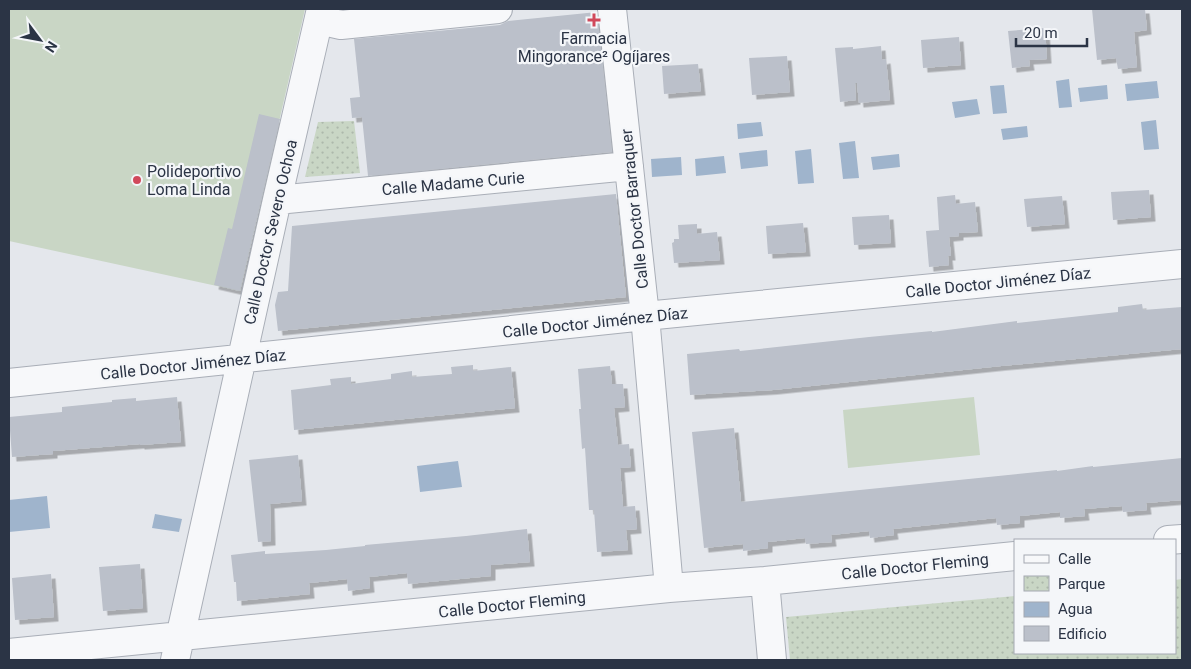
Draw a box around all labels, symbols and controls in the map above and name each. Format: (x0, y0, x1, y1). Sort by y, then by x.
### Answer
marker: Farmacia Mingorance² Ogíjares (588, 14, 600, 26)
north arrow (15, 15, 65, 65)
scale bar (1016, 15, 1087, 47)
text: 20 m (1024, 24, 1058, 42)
place label: Farmacia Mingorance² Ogíjares (518, 29, 670, 66)
text: N (42, 38, 60, 55)
street label: Calle Doctor Barraquer (617, 127, 652, 290)
street label: Calle Doctor Severo Ochoa (240, 138, 301, 326)
place label: Polideportivo Loma Linda (147, 162, 241, 199)
street label: Calle Madame Curie (381, 168, 525, 199)
marker: Polideportivo Loma Linda (131, 174, 143, 186)
street label: Calle Doctor Jiménez Díaz (904, 263, 1092, 302)
street label: Calle Doctor Jiménez Díaz (501, 303, 689, 342)
street label: Calle Doctor Jiménez Díaz (99, 345, 287, 384)
legend (1014, 539, 1176, 654)
street label: Calle Doctor Fleming (841, 549, 990, 584)
text: Calle (1058, 550, 1091, 568)
text: Parque (1058, 575, 1105, 593)
street label: Calle Doctor Fleming (438, 587, 587, 622)
text: Agua (1058, 600, 1093, 618)
text: Edificio (1058, 625, 1107, 643)

